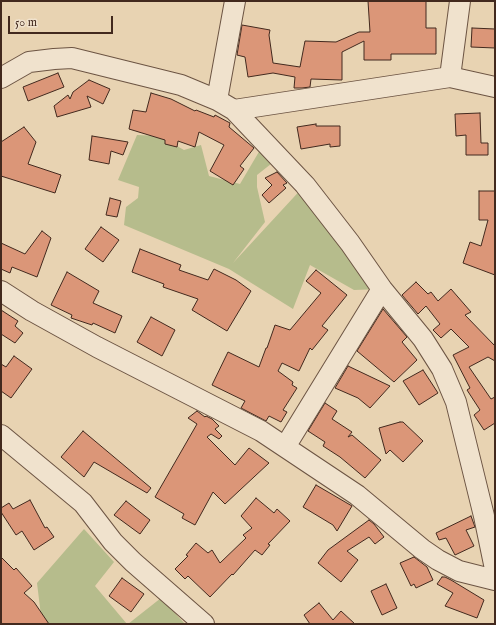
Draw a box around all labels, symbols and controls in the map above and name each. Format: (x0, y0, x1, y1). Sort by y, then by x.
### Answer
scale bar (10, 8, 115, 34)
text: 50 m (15, 15, 37, 30)

